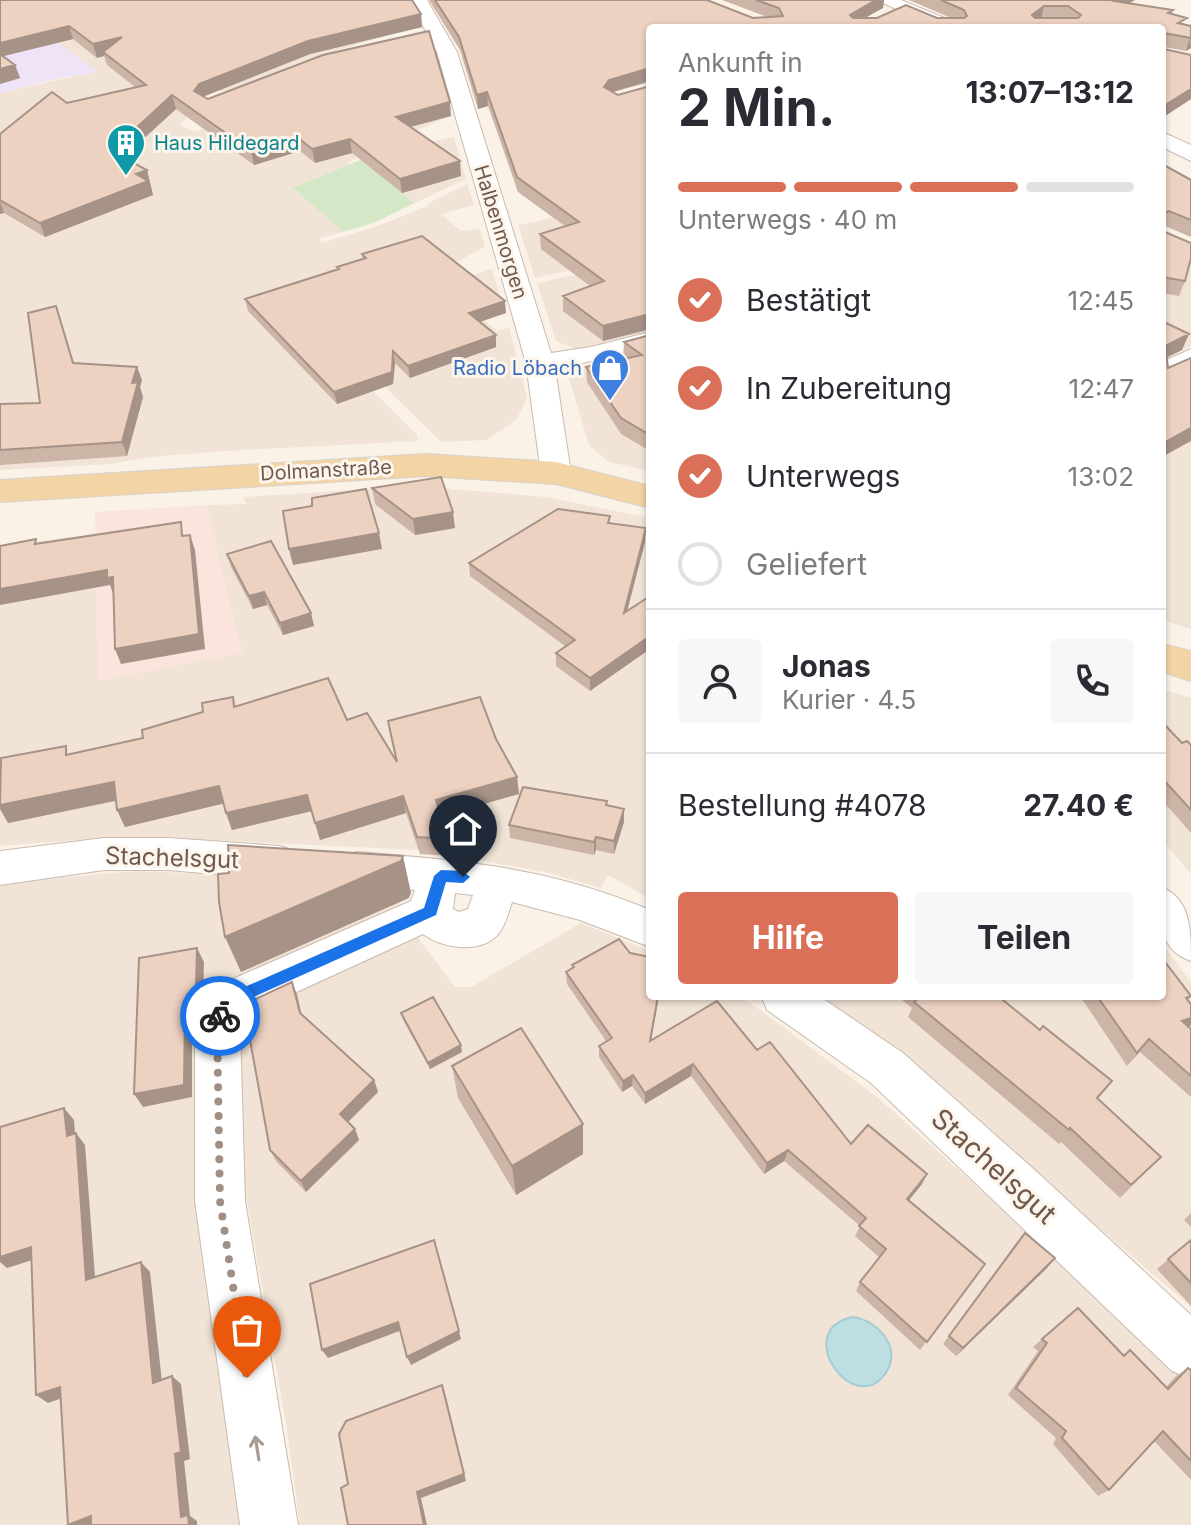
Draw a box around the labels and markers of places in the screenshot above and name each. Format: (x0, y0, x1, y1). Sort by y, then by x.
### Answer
building icon: Haus Hildegard (105, 122, 147, 177)
place label: Haus Hildegard (154, 131, 300, 155)
shop icon: Radio Löbach (589, 347, 631, 402)
place label: Radio Löbach (453, 356, 582, 380)
pin (429, 795, 497, 877)
pin (213, 1296, 281, 1378)

